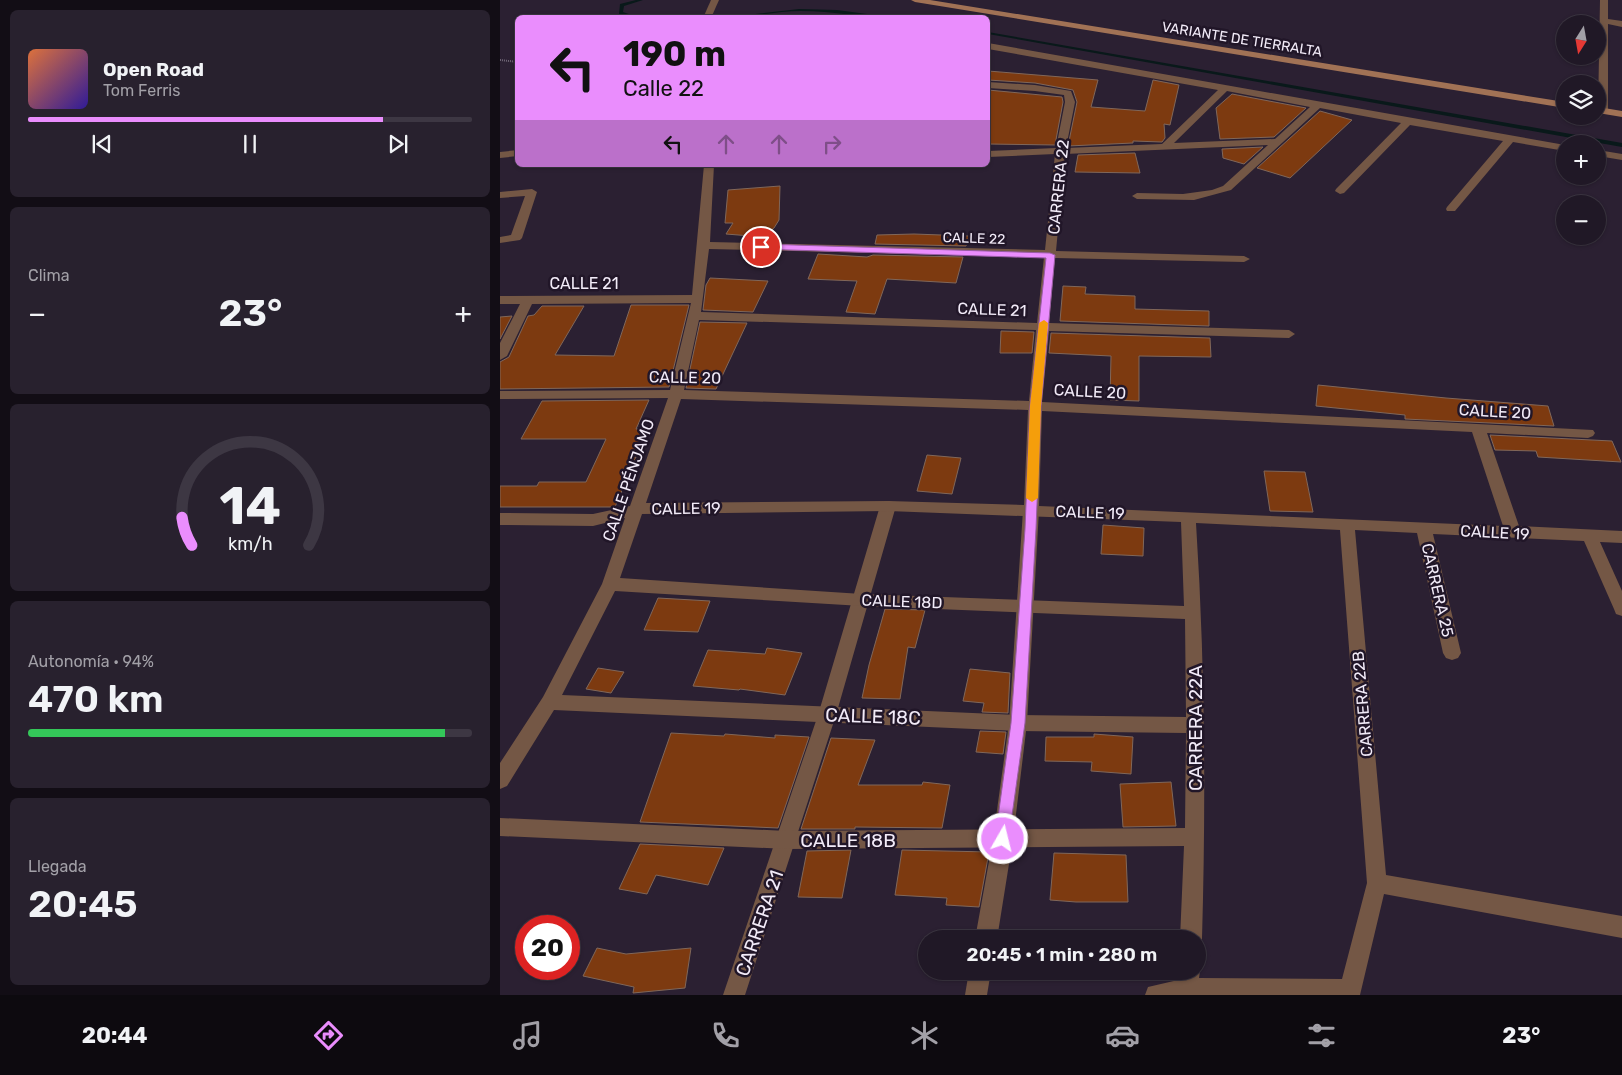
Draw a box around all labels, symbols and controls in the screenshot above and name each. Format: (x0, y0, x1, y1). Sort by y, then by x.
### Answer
north arrow (1556, 15, 1606, 65)
map controls (1556, 15, 1606, 245)
street label: VARIANTE DE TIERRALTA (1161, 18, 1324, 61)
text: 190 m (623, 33, 726, 75)
icon: left (540, 35, 605, 100)
text: Open Road (103, 58, 204, 81)
text: Calle 22 (623, 75, 704, 102)
button: layers (1556, 75, 1606, 125)
text: Tom Ferris (103, 81, 180, 100)
icon: previous (88, 130, 116, 158)
icon: pause (236, 130, 264, 158)
icon: next (384, 130, 412, 158)
icon: left (659, 130, 687, 158)
icon: ahead (712, 130, 740, 158)
icon: ahead (765, 130, 793, 158)
icon: right (818, 130, 846, 158)
button: + (1556, 135, 1606, 185)
street label: CARRERA 22 (1044, 139, 1073, 235)
button: − (1556, 195, 1606, 245)
pin (740, 226, 782, 268)
street label: CALLE 22 (942, 229, 1006, 248)
icon: arrive (747, 233, 775, 261)
text: Clima (28, 266, 69, 285)
street label: CALLE 21 (549, 274, 619, 293)
text: 23° (218, 290, 282, 336)
text: − (28, 297, 46, 330)
text: + (455, 297, 472, 330)
street label: CALLE 21 (957, 299, 1027, 320)
street label: CALLE 20 (649, 367, 721, 388)
street label: CALLE 20 (1053, 380, 1127, 403)
street label: CALLE 20 (1458, 400, 1532, 423)
street label: CALLE PÉNJAMO (599, 416, 658, 544)
text: 14 (219, 475, 281, 537)
street label: CALLE 19 (651, 498, 721, 519)
street label: CALLE 19 (1055, 502, 1125, 523)
street label: CALLE 19 (1460, 521, 1530, 544)
text: km/h (228, 533, 272, 554)
street label: CARRERA 25 (1418, 541, 1458, 639)
street label: CALLE 18D (861, 591, 943, 612)
street label: CARRERA 22B (1348, 650, 1377, 758)
text: Autonomía · 94% (28, 652, 154, 671)
street label: CARRERA 22A (1184, 665, 1207, 791)
text: 470 km (28, 676, 164, 722)
street label: CALLE 18C (825, 703, 921, 730)
position arrow (976, 812, 1028, 864)
street label: CALLE 18B (800, 829, 896, 852)
text: Llegada (28, 857, 87, 876)
street label: CARRERA 21 (731, 867, 788, 979)
text: 20:45 (28, 881, 138, 927)
speed limit sign: 20 (515, 915, 580, 980)
text: 20:45 · 1 min · 280 m (967, 943, 1157, 966)
icon: directions (311, 1018, 346, 1053)
icon: music (510, 1018, 545, 1053)
icon: phone (708, 1018, 743, 1053)
icon: climate (907, 1018, 942, 1053)
icon: car (1105, 1018, 1140, 1053)
icon: filters (1304, 1018, 1339, 1053)
text: 20:44 (82, 1022, 148, 1049)
text: 23° (1502, 1022, 1540, 1049)

